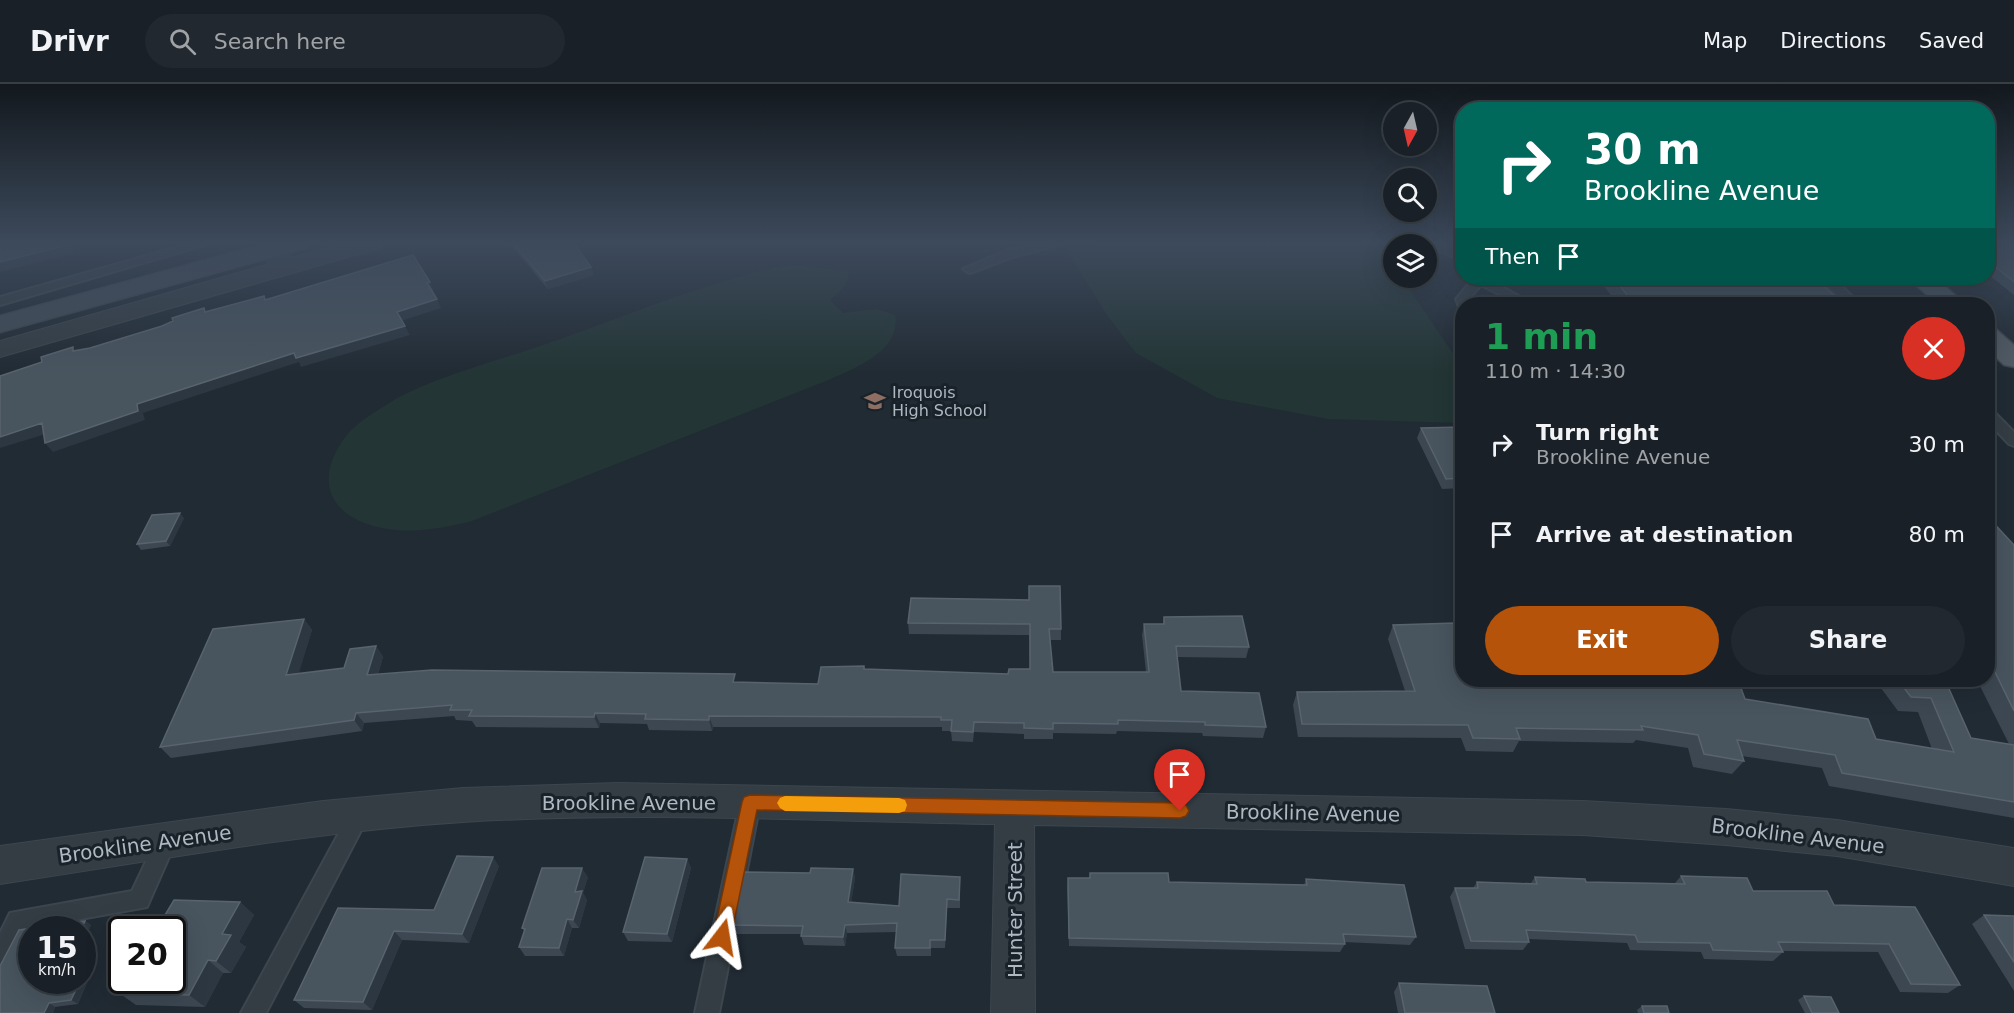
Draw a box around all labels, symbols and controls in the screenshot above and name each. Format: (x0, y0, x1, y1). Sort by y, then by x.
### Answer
search box (145, 14, 565, 68)
text: Drivr (30, 25, 109, 58)
icon: search (166, 25, 199, 58)
text: Search here (214, 29, 346, 54)
text: Map (1703, 29, 1747, 53)
text: Directions (1780, 29, 1886, 53)
text: Saved (1919, 29, 1984, 53)
north arrow (1383, 102, 1437, 156)
map controls (1383, 102, 1437, 288)
text: 30 m (1584, 125, 1701, 174)
icon: right (1485, 126, 1563, 204)
button: search (1383, 168, 1437, 222)
text: Brookline Avenue (1584, 175, 1819, 206)
button: layers (1383, 234, 1437, 288)
icon: arrive (1552, 240, 1585, 273)
text: Then (1485, 244, 1540, 269)
text: 1 min (1485, 316, 1598, 357)
button: close (1902, 317, 1965, 380)
text: 110 m · 14:30 (1485, 359, 1626, 383)
place label: Iroquois High School (892, 383, 987, 420)
school or university icon: Iroquois High School (863, 389, 887, 413)
text: Turn right (1536, 420, 1659, 445)
icon: right (1485, 428, 1518, 461)
text: 30 m (1909, 432, 1965, 457)
text: Brookline Avenue (1536, 445, 1710, 469)
icon: arrive (1485, 518, 1518, 551)
text: Arrive at destination (1536, 522, 1793, 547)
text: 80 m (1909, 522, 1965, 547)
button: Exit (1485, 606, 1719, 675)
button: Share (1731, 606, 1965, 675)
pin (1154, 749, 1205, 811)
icon: arrive (1163, 758, 1196, 791)
street label: Brookline Avenue (542, 791, 716, 815)
street label: Brookline Avenue (1226, 799, 1400, 827)
street label: Brookline Avenue (1710, 813, 1886, 859)
street label: Brookline Avenue (57, 820, 233, 868)
street label: Hunter Street (1003, 842, 1027, 978)
position arrow (690, 905, 754, 969)
speed limit sign: 20 (108, 916, 186, 994)
text: 15 (36, 930, 78, 965)
text: km/h (38, 961, 76, 979)

